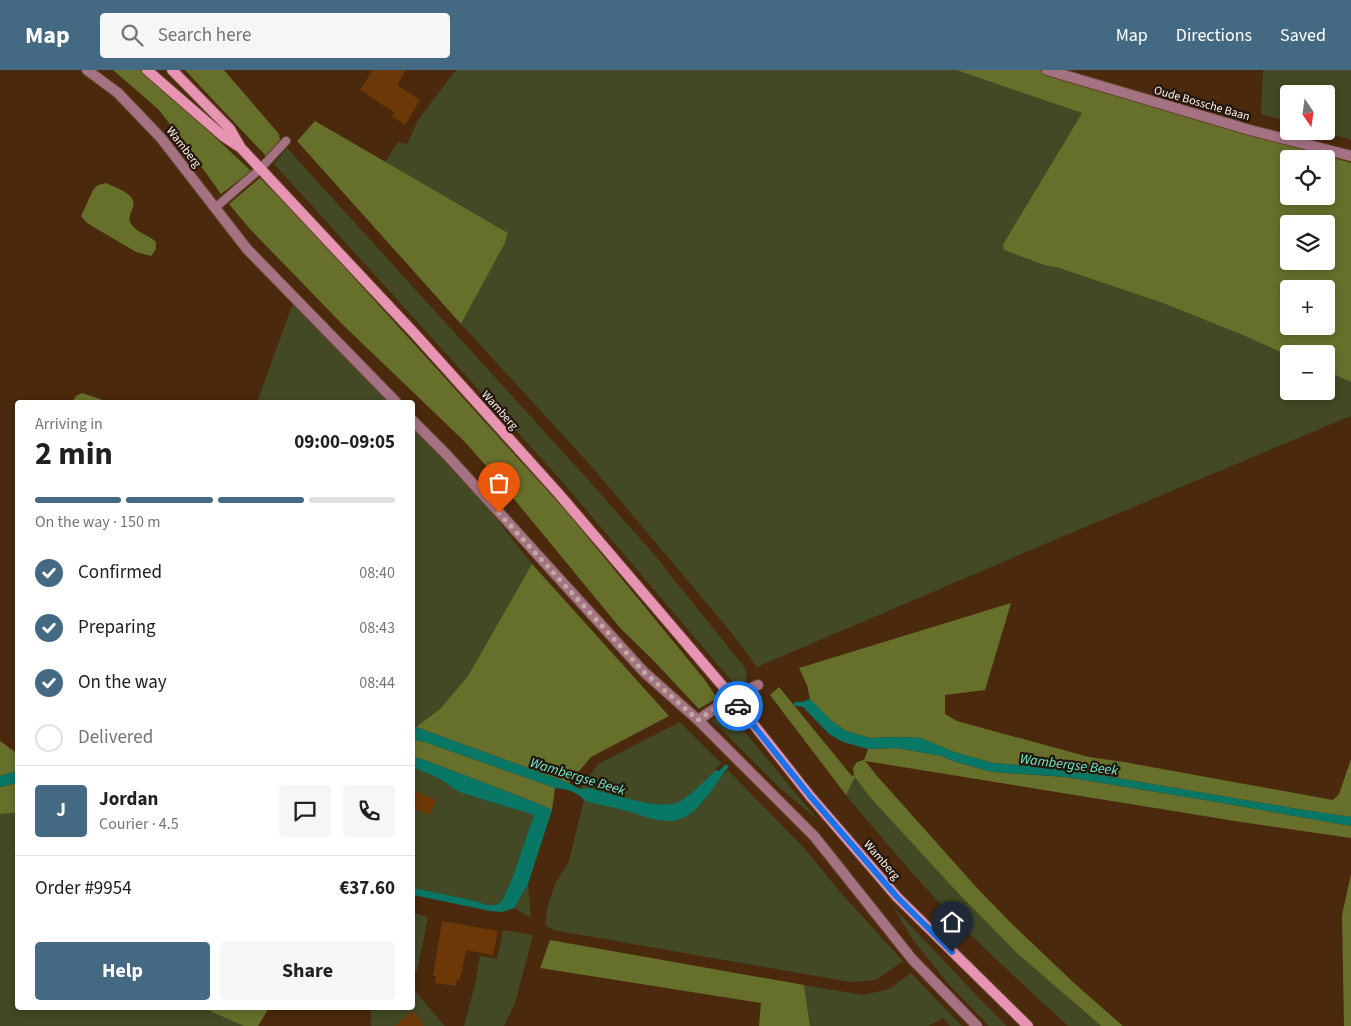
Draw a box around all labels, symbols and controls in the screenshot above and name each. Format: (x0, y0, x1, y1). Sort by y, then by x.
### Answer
search box (100, 13, 450, 58)
text: Map (25, 18, 70, 53)
icon: search (118, 21, 146, 49)
text: Search here (158, 22, 251, 49)
text: Map (1116, 23, 1148, 48)
text: Directions (1176, 23, 1252, 48)
text: Saved (1280, 23, 1326, 48)
street label: Oude Bossche Baan (1152, 82, 1252, 125)
north arrow (1280, 85, 1335, 140)
map controls (1280, 85, 1335, 400)
street label: Wamberg (162, 123, 205, 171)
button: locate (1280, 150, 1335, 205)
button: layers (1280, 215, 1335, 270)
button: + (1280, 280, 1335, 335)
button: − (1280, 345, 1335, 400)
street label: Wamberg (477, 387, 522, 434)
text: Arriving in (35, 413, 103, 435)
text: 09:00–09:05 (294, 429, 395, 456)
text: 2 min (35, 431, 113, 477)
pin (478, 462, 520, 513)
icon: bag (485, 469, 513, 497)
text: On the way · 150 m (35, 511, 160, 533)
icon: check (35, 559, 63, 587)
text: Confirmed (78, 559, 162, 586)
text: 08:40 (359, 562, 395, 584)
icon: check (35, 614, 63, 642)
text: Preparing (78, 614, 156, 641)
text: 08:43 (359, 617, 395, 639)
icon: check (35, 669, 63, 697)
text: On the way (78, 669, 167, 696)
text: 08:44 (359, 672, 395, 694)
courier (713, 681, 763, 731)
icon: car (724, 692, 752, 720)
text: Delivered (78, 724, 153, 751)
water label: Wambergse Beek (1019, 749, 1119, 781)
water label: Wambergse Beek (528, 753, 628, 801)
button: chat (279, 785, 331, 837)
button: phone (343, 785, 395, 837)
text: Jordan (99, 786, 158, 813)
text: J (56, 797, 66, 824)
text: Courier · 4.5 (99, 813, 179, 835)
street label: Wamberg (859, 837, 904, 884)
text: Order #9954 (35, 875, 132, 902)
text: €37.60 (339, 875, 395, 902)
pin (931, 901, 973, 952)
icon: home (938, 908, 966, 936)
button: Help (35, 942, 210, 1000)
button: Share (220, 942, 395, 1000)

